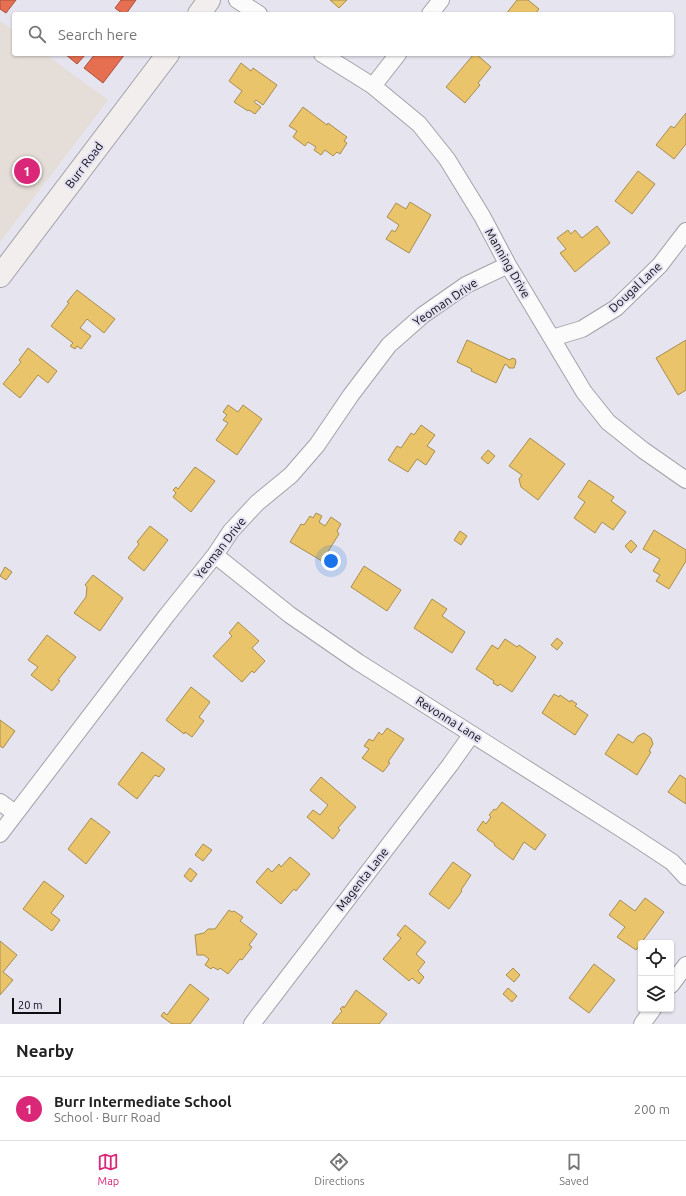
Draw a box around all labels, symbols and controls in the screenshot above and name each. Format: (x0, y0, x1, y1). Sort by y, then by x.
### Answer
search box (12, 12, 674, 56)
icon: search (26, 23, 48, 45)
text: Search here (58, 26, 137, 43)
street label: Burr Road (63, 140, 105, 190)
pin: 1 (14, 156, 40, 186)
street label: Manning Drive (483, 226, 533, 300)
street label: Dougal Lane (606, 259, 664, 315)
street label: Yeoman Drive (410, 276, 480, 328)
street label: Yeoman Drive (192, 515, 248, 581)
your location (321, 551, 341, 571)
street label: Revonna Lane (414, 694, 484, 744)
street label: Magenta Lane (333, 845, 391, 913)
map controls (638, 940, 674, 1012)
button: locate (638, 940, 674, 976)
button: layers (638, 976, 674, 1012)
scale bar (12, 996, 61, 1015)
text: 20 m (18, 999, 42, 1011)
text: Nearby (16, 1041, 74, 1060)
text: Burr Intermediate School (54, 1093, 232, 1110)
text: 1 (25, 1102, 33, 1116)
text: 200 m (634, 1102, 670, 1116)
text: School · Burr Road (54, 1110, 161, 1124)
tab: Map (97, 1151, 119, 1187)
tab: Directions (314, 1151, 365, 1187)
tab: Saved (559, 1151, 589, 1187)

